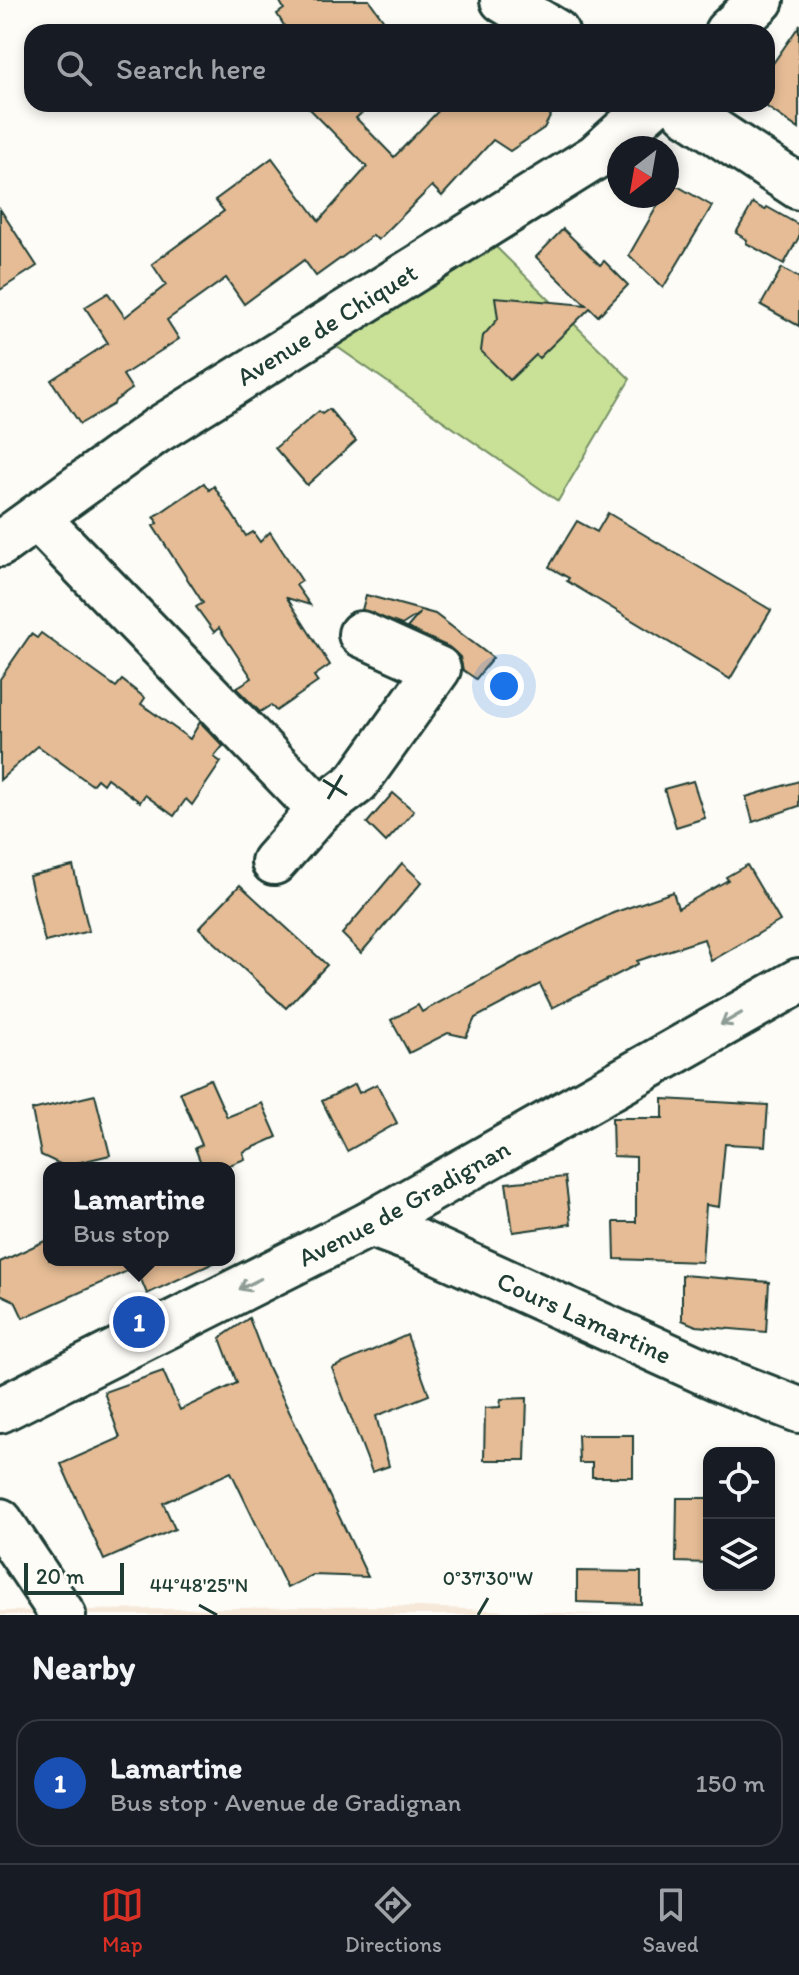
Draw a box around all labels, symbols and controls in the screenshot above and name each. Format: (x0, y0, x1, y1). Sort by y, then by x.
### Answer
search box (24, 24, 775, 112)
icon: search (52, 46, 96, 90)
text: Search here (116, 50, 266, 87)
north arrow (607, 136, 679, 208)
street label: Avenue de Chiquet (231, 256, 423, 393)
your location (484, 666, 524, 706)
one-way arrow (720, 1011, 743, 1027)
street label: Avenue de Gradignan (293, 1132, 516, 1274)
popup (43, 1162, 235, 1266)
text: Lamartine (73, 1180, 205, 1217)
text: Bus stop (73, 1217, 170, 1249)
street label: Cours Lamartine (492, 1264, 677, 1371)
one-way arrow (239, 1277, 263, 1293)
pin: 1 (113, 1292, 165, 1352)
map controls (703, 1447, 775, 1591)
button: locate (703, 1447, 775, 1519)
button: layers (703, 1519, 775, 1591)
scale bar (24, 1559, 124, 1595)
text: 20 m (36, 1563, 85, 1590)
text: 0°37'30"W (443, 1566, 533, 1590)
text: 44°48'25"N (150, 1573, 248, 1597)
text: Nearby (32, 1647, 135, 1688)
text: Lamartine (110, 1749, 242, 1786)
text: 1 (54, 1767, 66, 1799)
text: 150 m (696, 1767, 765, 1799)
text: Bus stop · Avenue de Gradignan (110, 1786, 461, 1818)
tab: Map (100, 1883, 144, 1958)
tab: Directions (345, 1883, 442, 1958)
tab: Saved (642, 1883, 699, 1958)

